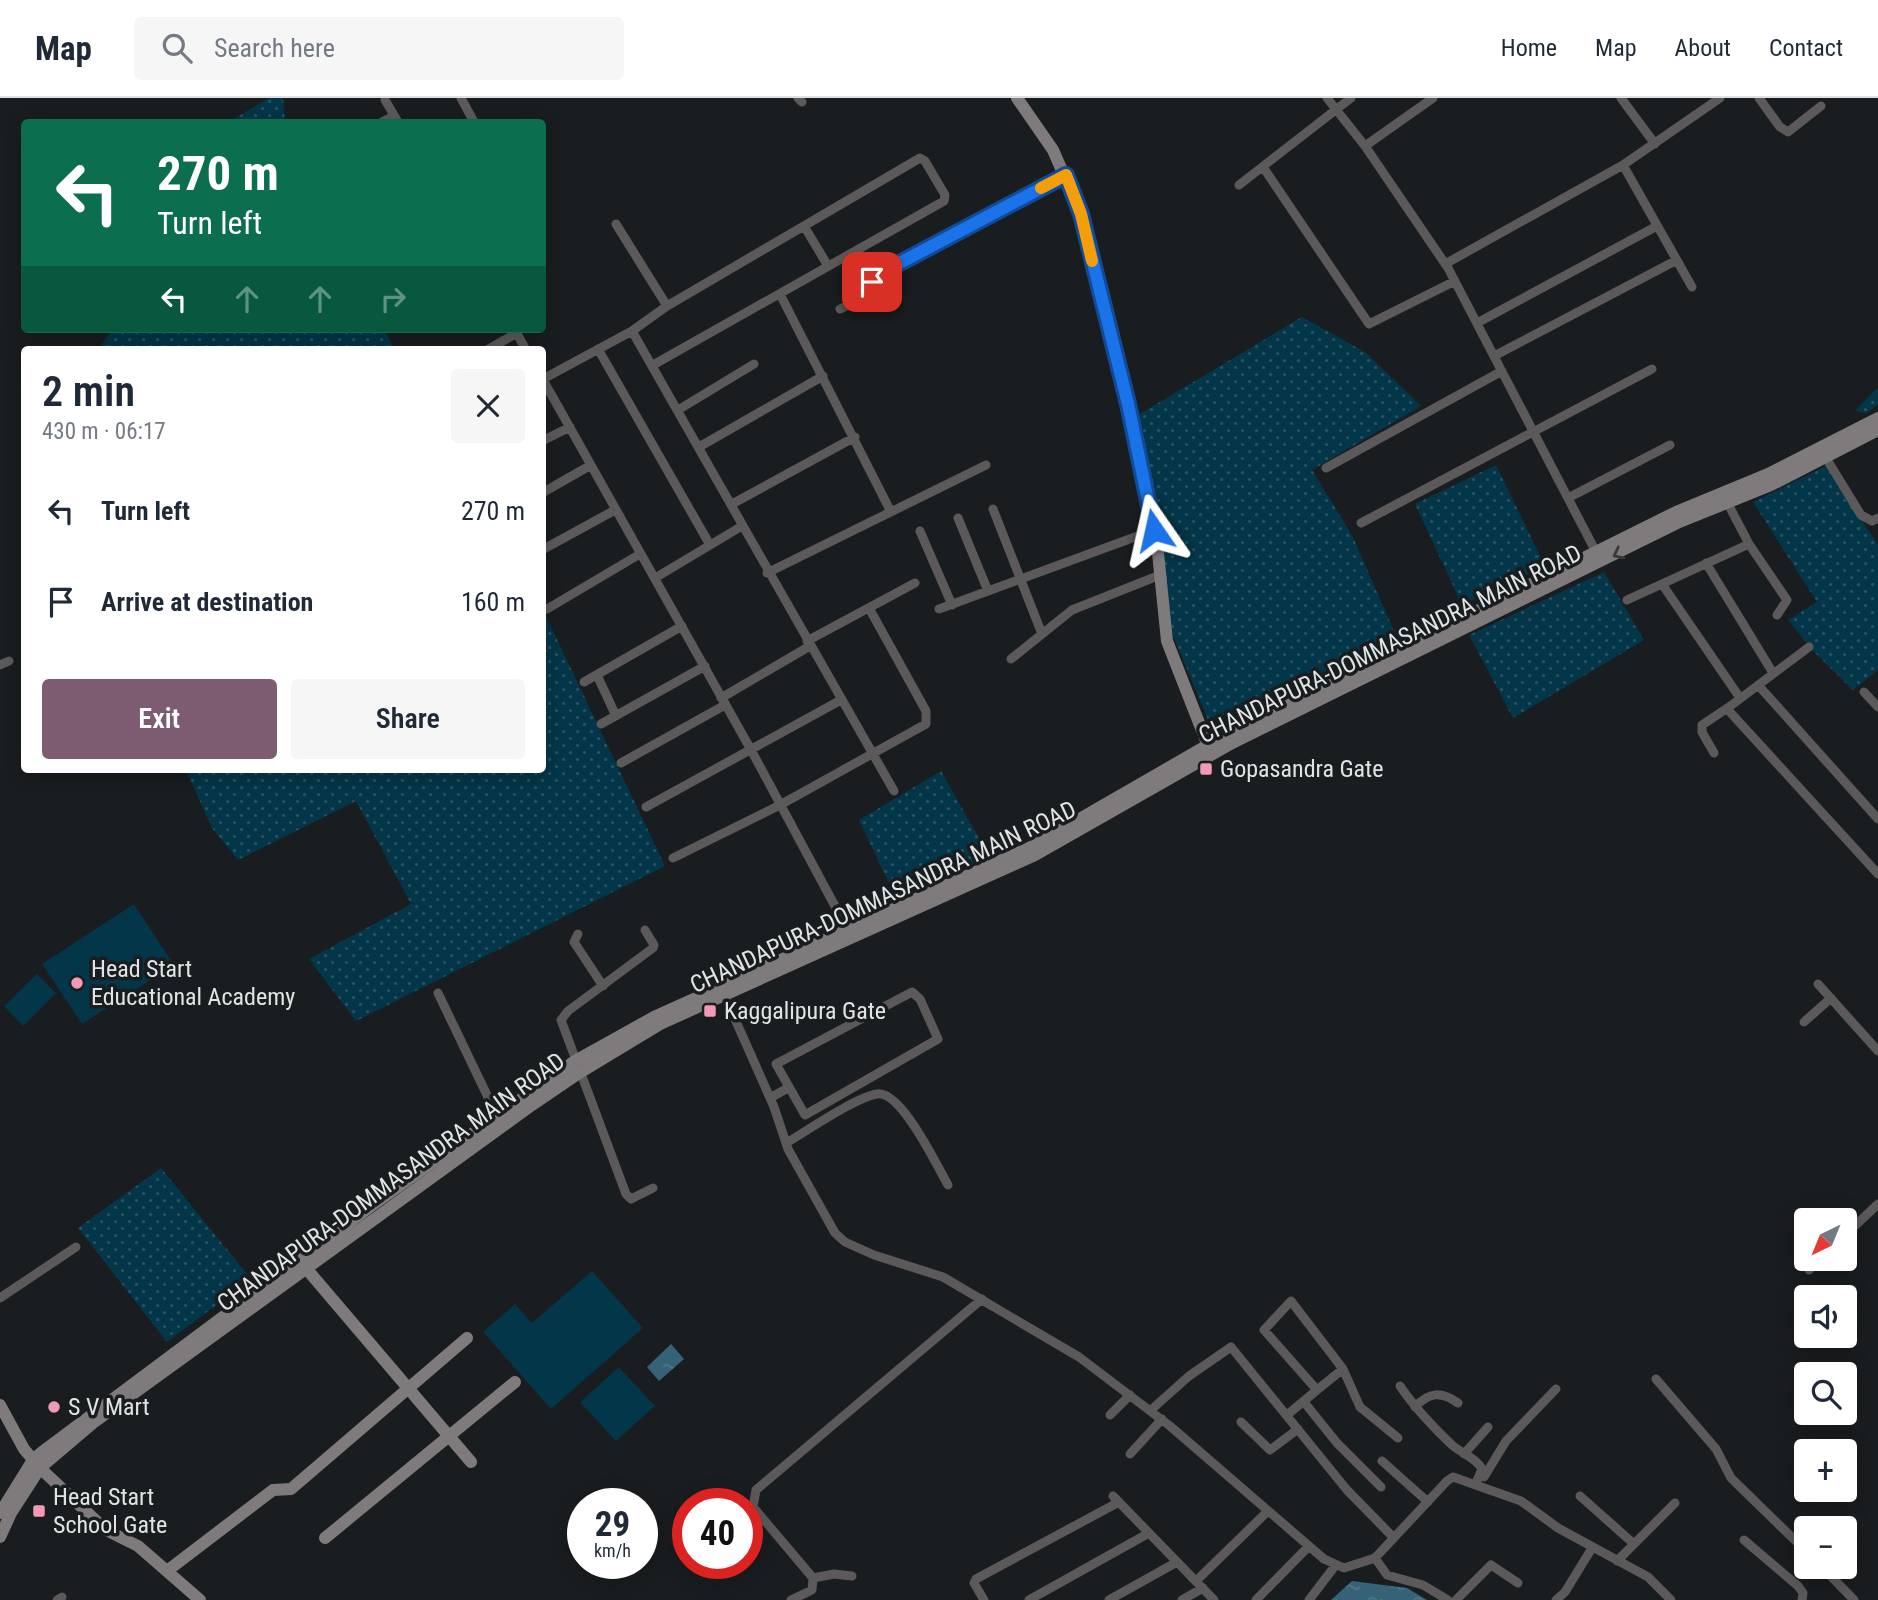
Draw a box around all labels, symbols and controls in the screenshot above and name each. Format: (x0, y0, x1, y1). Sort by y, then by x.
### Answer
search box (134, 17, 624, 80)
text: Map (35, 29, 92, 68)
icon: search (158, 29, 196, 67)
text: Search here (214, 33, 335, 63)
text: Home (1501, 34, 1557, 62)
text: Map (1595, 34, 1637, 62)
text: About (1675, 34, 1731, 62)
text: Contact (1769, 34, 1843, 62)
text: 270 m (157, 145, 279, 202)
icon: left (42, 147, 133, 238)
text: Turn left (157, 204, 262, 242)
pin (842, 252, 902, 312)
icon: arrive (853, 263, 891, 301)
icon: left (155, 280, 193, 318)
icon: ahead (228, 280, 266, 318)
icon: ahead (301, 280, 339, 318)
icon: right (374, 280, 412, 318)
text: 2 min (42, 367, 135, 416)
button: close (451, 369, 525, 443)
text: 430 m · 06:17 (42, 418, 166, 445)
icon: left (42, 492, 80, 530)
position arrow (1117, 493, 1191, 567)
text: Turn left (101, 496, 190, 526)
text: 270 m (461, 496, 525, 526)
street label: CHANDAPURA-DOMMASANDRA MAIN ROAD (1194, 539, 1586, 749)
one-way arrow (1612, 546, 1625, 560)
icon: arrive (42, 583, 80, 621)
text: Arrive at destination (101, 587, 313, 617)
text: 160 m (461, 587, 525, 617)
button: Exit (42, 679, 277, 759)
button: Share (291, 679, 525, 759)
place label: Gopasandra Gate (1220, 755, 1383, 783)
marker: Gopasandra Gate (1198, 761, 1214, 777)
street label: CHANDAPURA-DOMMASANDRA MAIN ROAD (686, 795, 1080, 999)
place label: Head Start Educational Academy (91, 955, 295, 1011)
marker: Head Start Educational Academy (69, 975, 85, 991)
place label: Kaggalipura Gate (724, 997, 886, 1025)
marker: Kaggalipura Gate (702, 1003, 718, 1019)
street label: CHANDAPURA-DOMMASANDRA MAIN ROAD (212, 1047, 570, 1317)
north arrow (1794, 1208, 1857, 1270)
map controls (1794, 1208, 1857, 1579)
button: sound (1794, 1285, 1857, 1348)
button: search (1794, 1362, 1857, 1425)
place label: S V Mart (68, 1393, 150, 1421)
marker: S V Mart (46, 1399, 62, 1415)
button: + (1794, 1439, 1857, 1502)
place label: Head Start School Gate (53, 1483, 167, 1539)
speed limit sign: 40 (672, 1488, 763, 1579)
marker: Head Start School Gate (31, 1503, 47, 1519)
text: 29 (595, 1504, 630, 1545)
button: − (1794, 1516, 1857, 1579)
text: km/h (594, 1540, 631, 1561)

